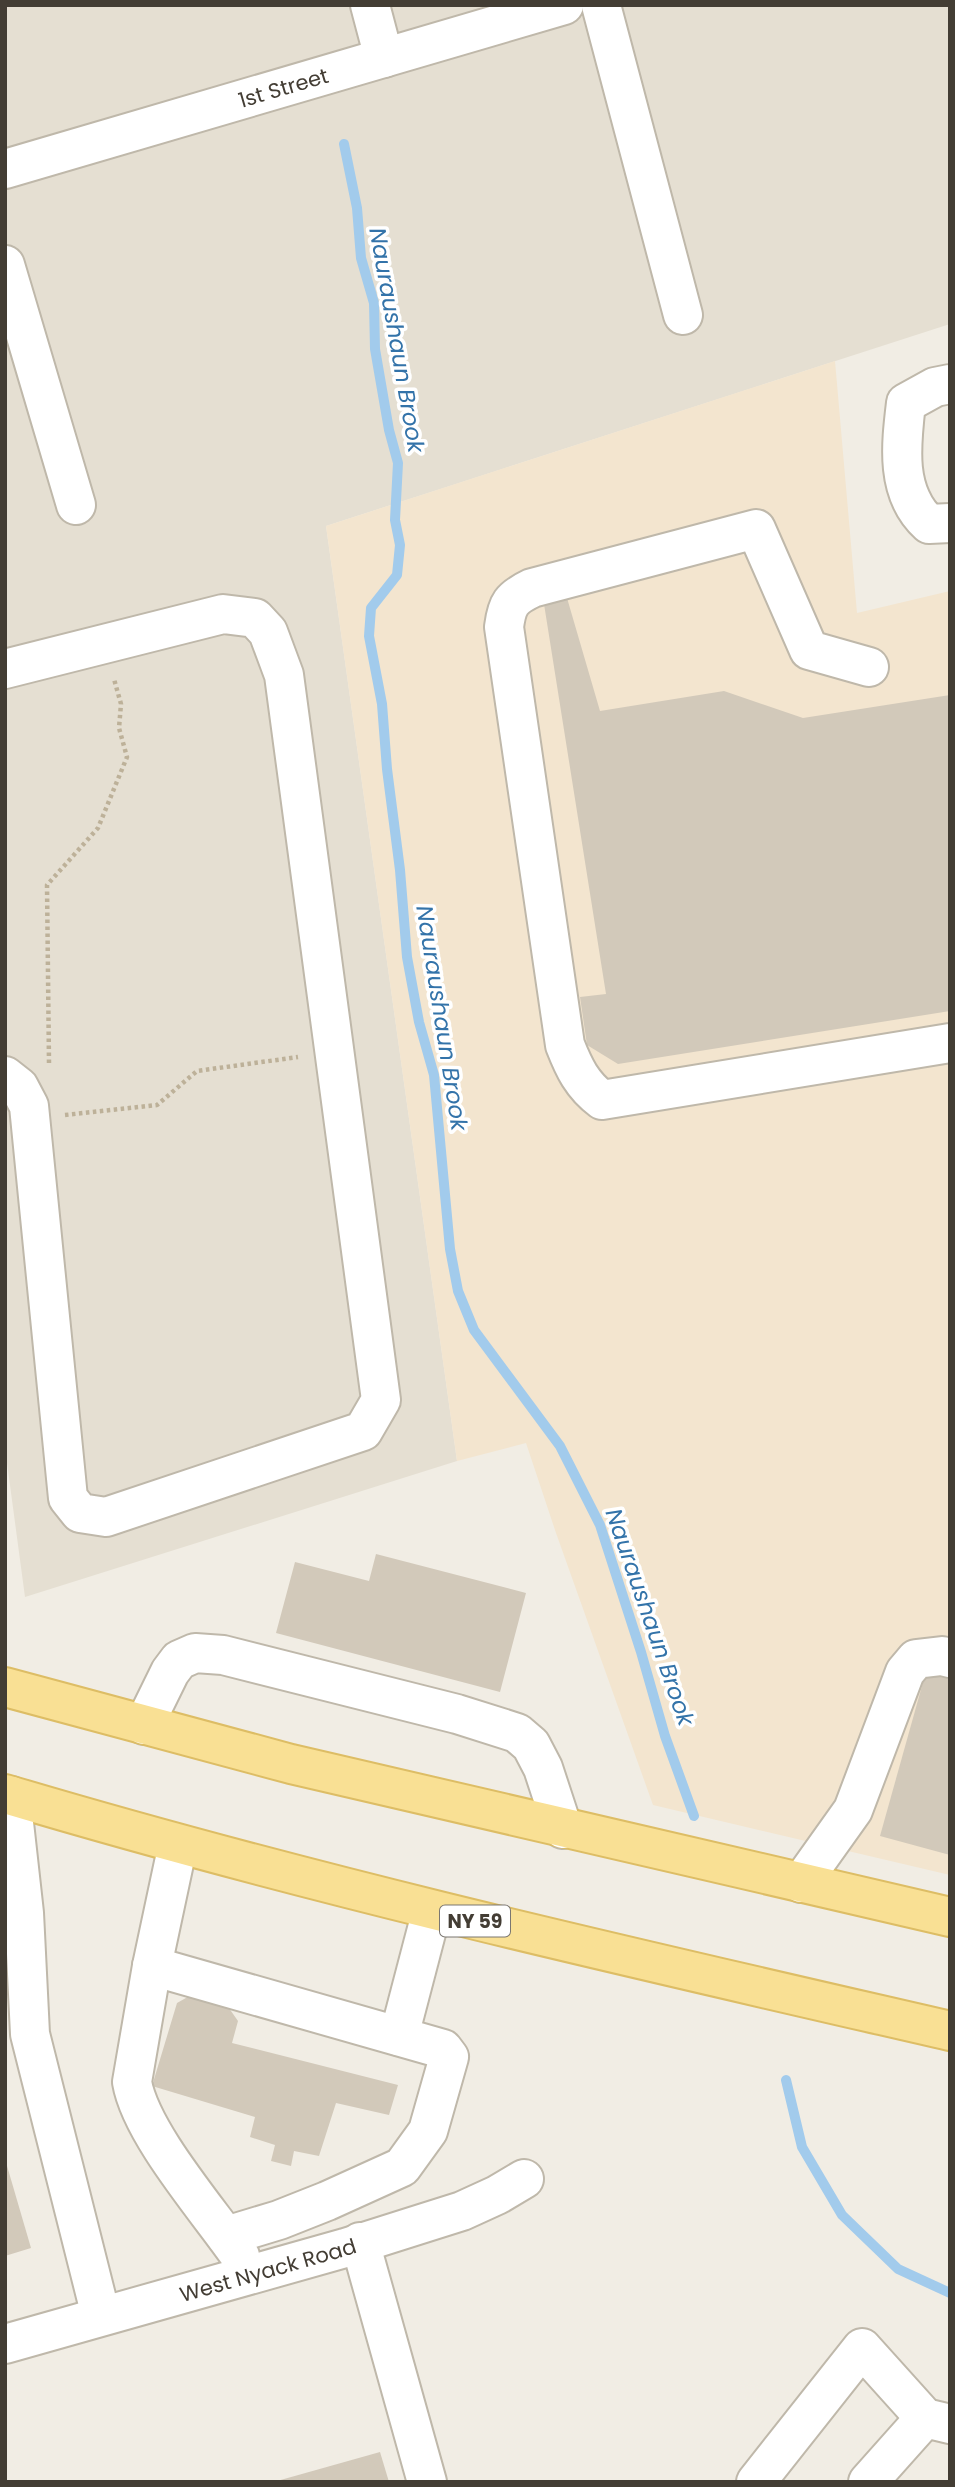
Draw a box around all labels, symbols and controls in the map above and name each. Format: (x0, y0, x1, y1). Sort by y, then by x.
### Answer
street label: 1st Street (235, 60, 332, 114)
water label: Nauraushaun Brook (361, 225, 433, 456)
water label: Nauraushaun Brook (408, 903, 476, 1134)
water label: Nauraushaun Brook (598, 1504, 703, 1731)
road number: NY 59 (440, 1906, 510, 1937)
street label: West Nyack Road (176, 2231, 360, 2309)

